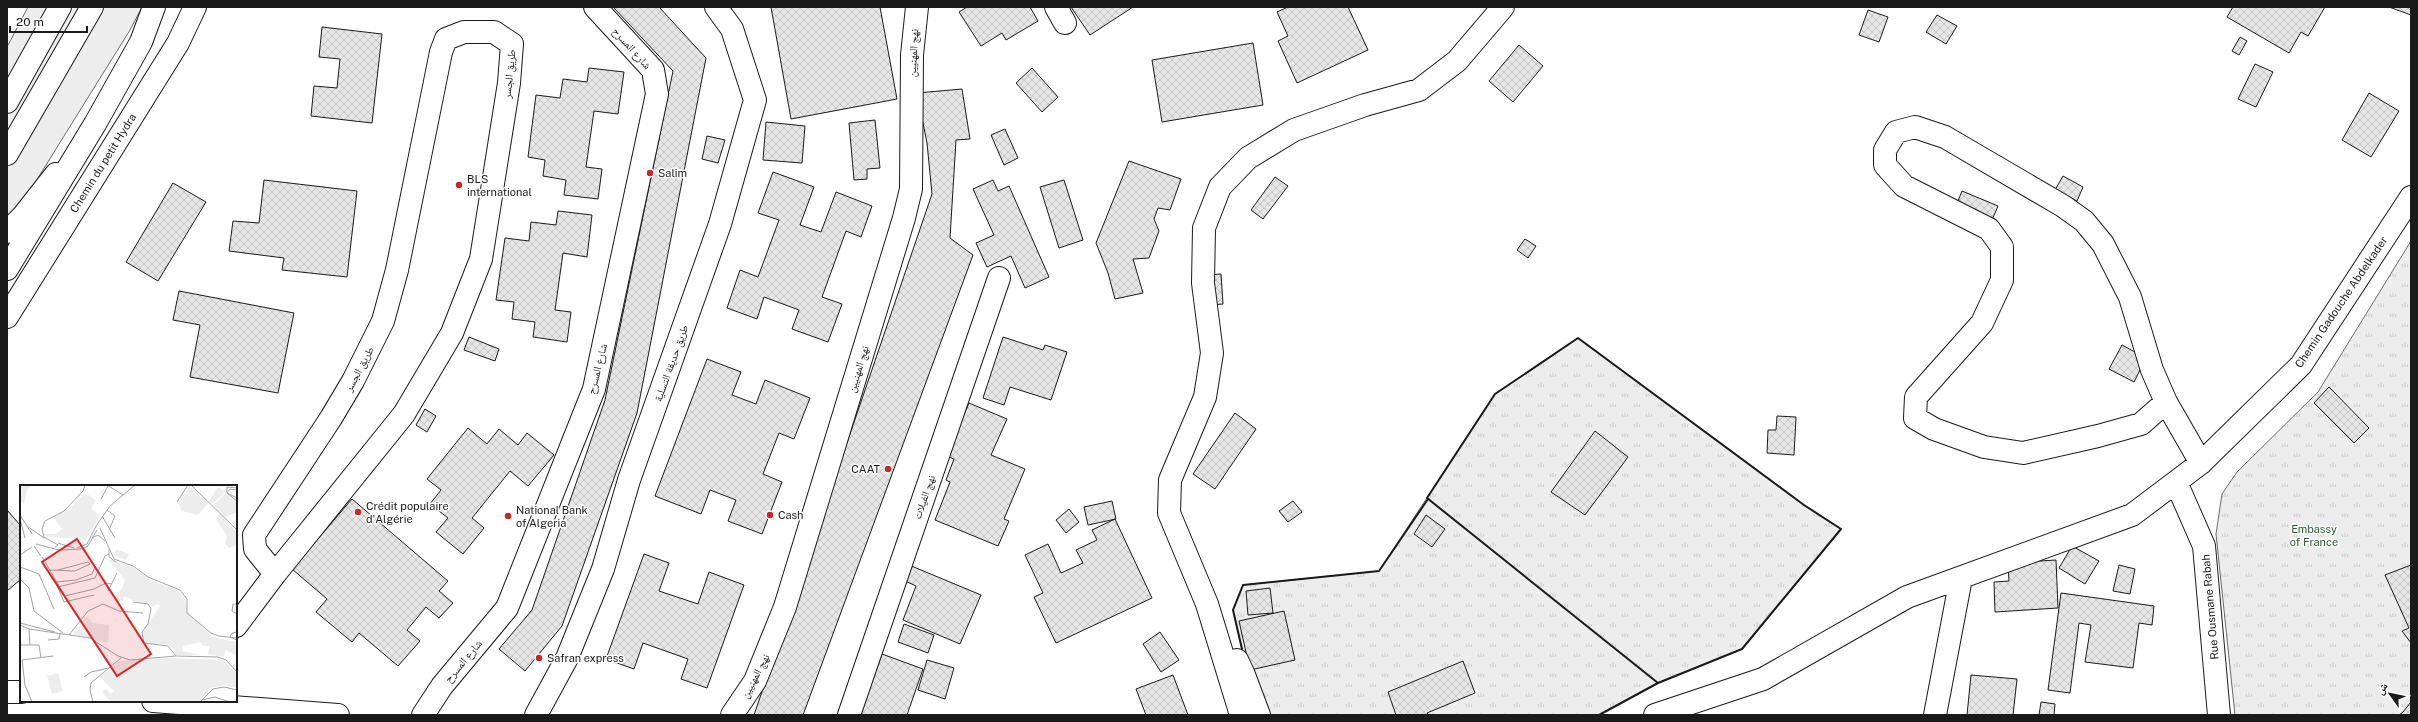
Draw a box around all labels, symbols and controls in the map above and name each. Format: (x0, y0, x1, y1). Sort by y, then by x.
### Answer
scale bar (10, 8, 87, 34)
text: 20 m (16, 15, 44, 29)
street label: شارع المسرح (609, 25, 654, 72)
street label: نهج المهنيين (906, 28, 921, 78)
street label: طريق الجسر (500, 49, 519, 100)
street label: Chemin du petit Hydra (68, 111, 138, 215)
place label: Salim (658, 167, 687, 179)
marker: Salim (645, 168, 655, 178)
place label: BLS international (467, 173, 532, 198)
marker: BLS international (454, 180, 464, 190)
street label: Chemin Gadouche Abdelkader (2293, 234, 2389, 370)
street label: طريق حديقة التسلية (652, 323, 691, 403)
street label: شارع المسرح (585, 342, 610, 396)
street label: طريق الجسر (342, 344, 377, 395)
street label: نهج المهنيين (845, 344, 872, 394)
place label: CAAT (851, 463, 880, 475)
marker: CAAT (883, 464, 893, 474)
street label: نهج الفيلات (911, 473, 938, 521)
inset map (20, 485, 237, 702)
place label: Crédit populaire d'Algérie (366, 500, 449, 525)
place label: National Bank of Algeria (516, 504, 588, 529)
marker: Crédit populaire d'Algérie (353, 507, 363, 517)
place label: Cash (778, 509, 803, 521)
marker: Cash (765, 510, 775, 520)
marker: National Bank of Algeria (503, 511, 513, 521)
park label: Embassy of France (2290, 523, 2338, 548)
street label: Rue Ousmane Rabah (2199, 554, 2221, 660)
street label: شارع المسرح (442, 637, 485, 685)
place label: Safran express (547, 652, 624, 664)
street label: نهج المهنيين (738, 652, 773, 701)
marker: Safran express (534, 653, 544, 663)
north arrow (2370, 674, 2410, 714)
text: ش (2373, 680, 2392, 698)

